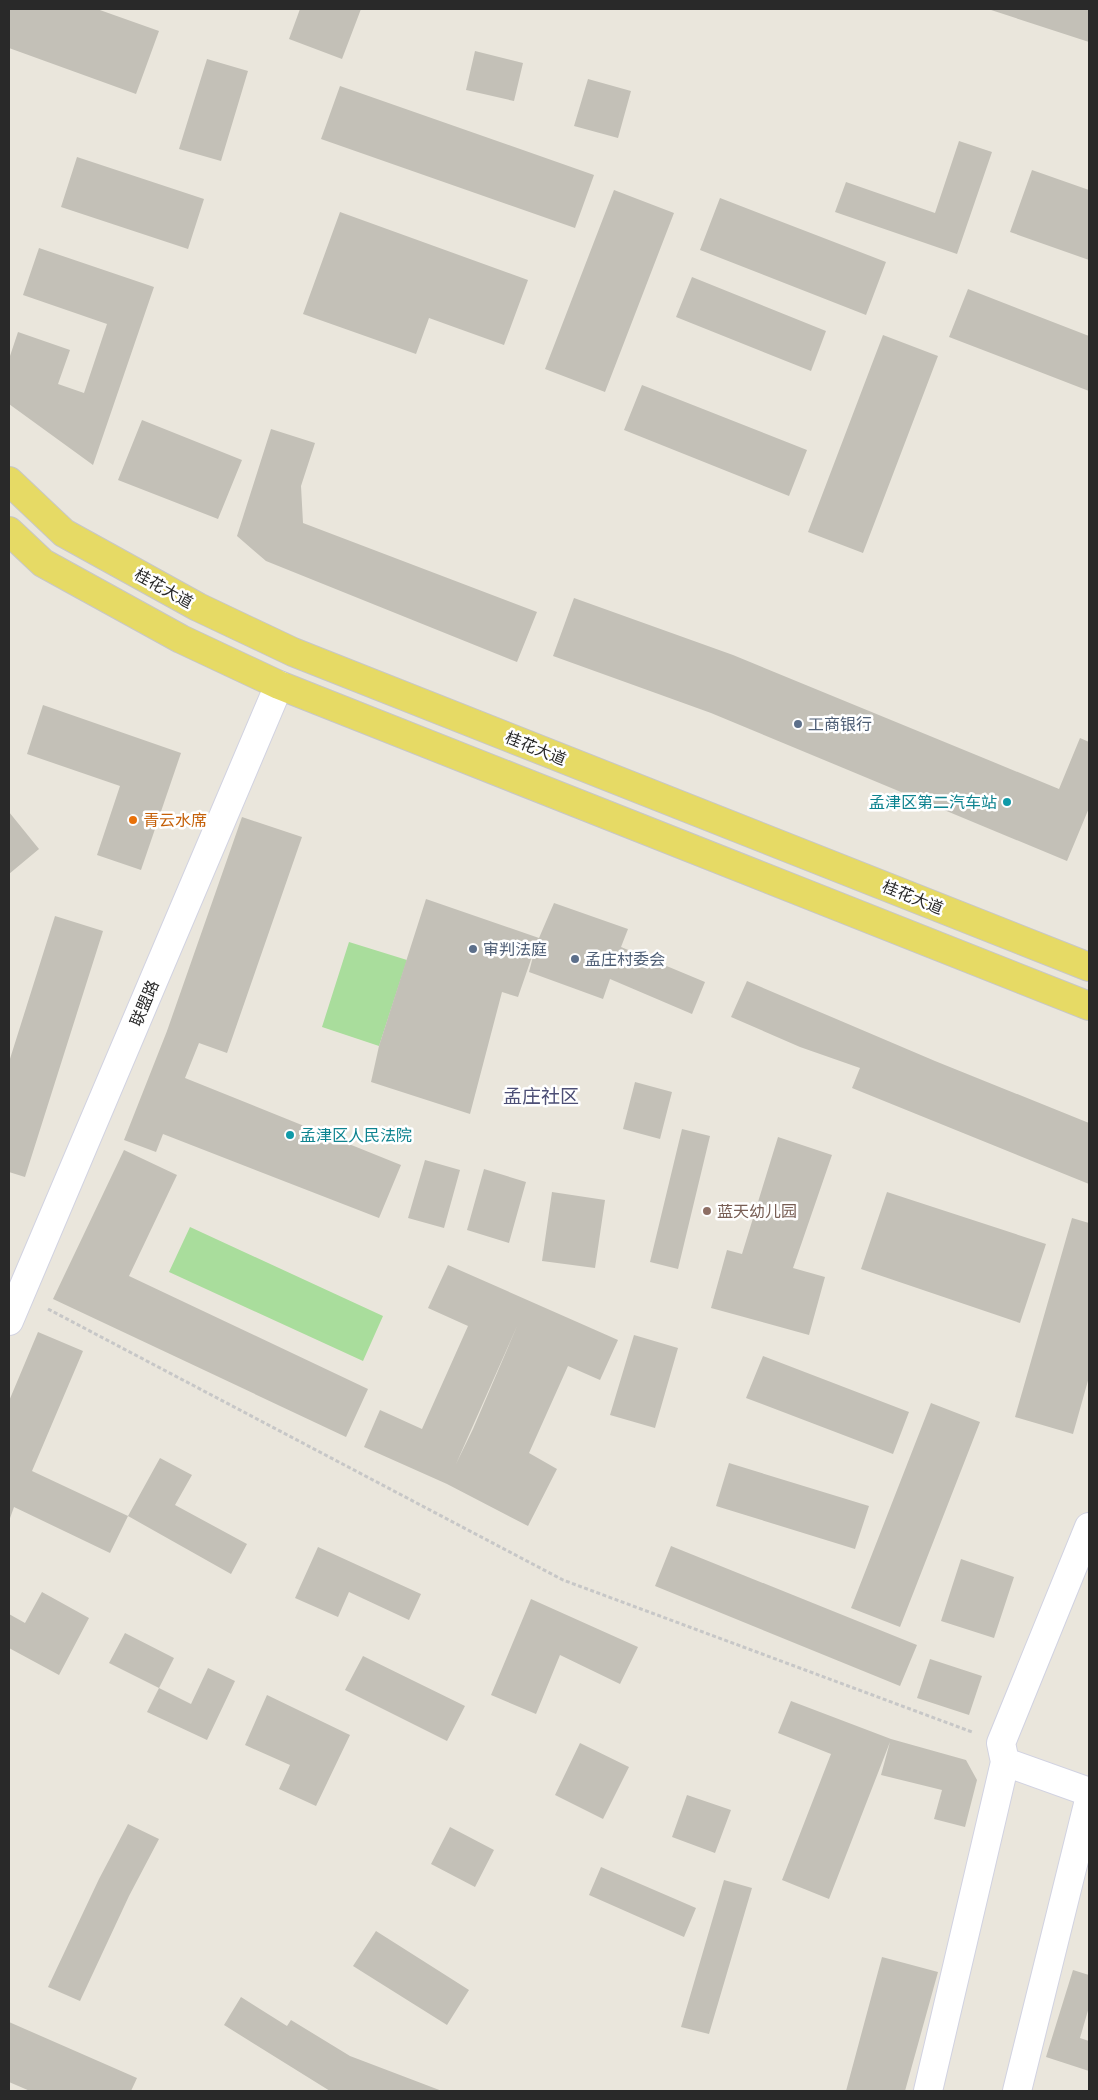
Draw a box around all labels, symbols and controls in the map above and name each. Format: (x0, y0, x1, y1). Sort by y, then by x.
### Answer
street label: 桂花大道 (131, 564, 197, 612)
place label: 工商银行 (808, 714, 872, 734)
marker: 工商银行 (792, 718, 804, 730)
street label: 桂花大道 (503, 727, 569, 769)
place label: 孟津区第二汽车站 (869, 792, 997, 812)
marker: 孟津区第二汽车站 (1001, 796, 1013, 808)
place label: 青云水席 (143, 810, 207, 830)
marker: 青云水席 (127, 814, 139, 826)
street label: 桂花大道 (880, 876, 946, 918)
place label: 审判法庭 (483, 939, 547, 959)
marker: 审判法庭 (467, 943, 479, 955)
place label: 孟庄村委会 (585, 949, 665, 969)
marker: 孟庄村委会 (569, 953, 581, 965)
street label: 联盟路 (125, 977, 163, 1029)
district label: 孟庄社区 (503, 1084, 579, 1107)
place label: 孟津区人民法院 (300, 1125, 412, 1145)
marker: 孟津区人民法院 (284, 1129, 296, 1141)
place label: 蓝天幼儿园 (717, 1201, 797, 1221)
marker: 蓝天幼儿园 (701, 1205, 713, 1217)

